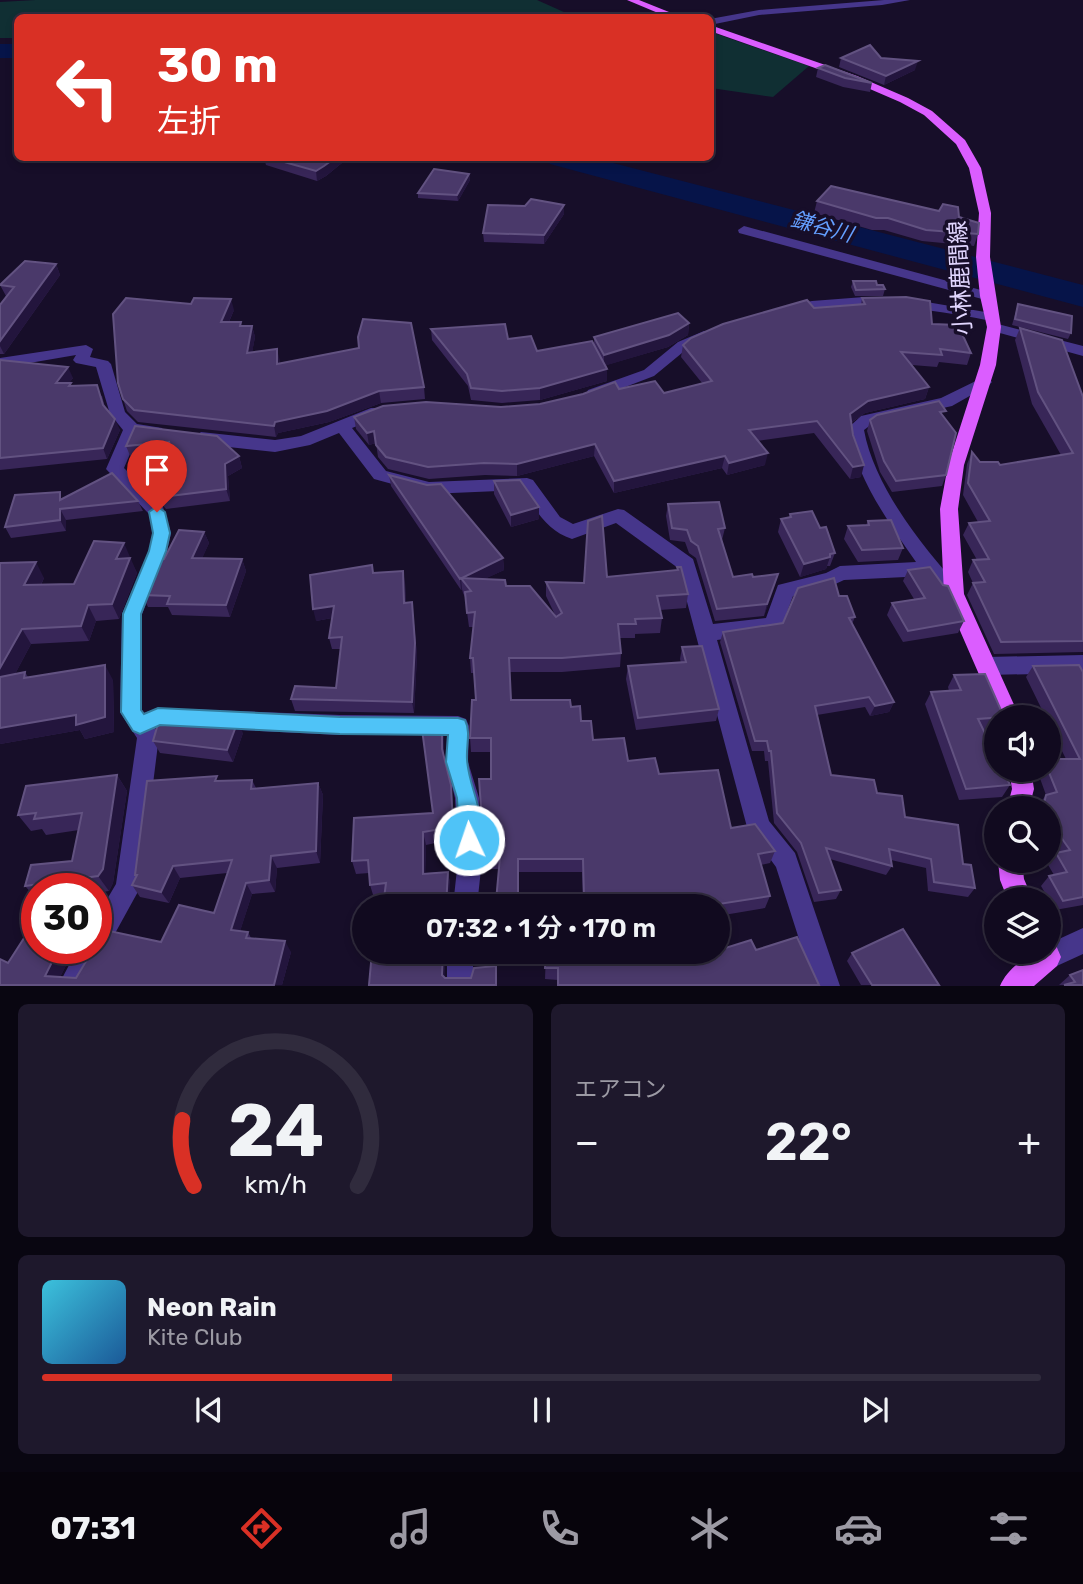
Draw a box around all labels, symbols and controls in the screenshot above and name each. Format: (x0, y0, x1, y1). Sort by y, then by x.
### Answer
text: 30 m (157, 36, 278, 94)
icon: left (42, 42, 133, 133)
text: 左折 (157, 102, 221, 140)
water label: 鎌谷川 (788, 206, 858, 247)
street label: 小林鹿間線 (943, 220, 977, 336)
pin (127, 440, 187, 512)
icon: arrive (138, 451, 176, 489)
map controls (984, 705, 1061, 964)
button: sound (984, 705, 1061, 782)
button: search (984, 796, 1061, 873)
position arrow (432, 803, 506, 877)
speed limit sign: 30 (21, 873, 112, 964)
button: layers (984, 887, 1061, 964)
text: 07:32 · 1 分 · 170 m (426, 913, 656, 944)
text: エアコン (575, 1075, 667, 1103)
text: 24 (227, 1089, 324, 1175)
text: 22° (765, 1111, 852, 1173)
text: − (575, 1119, 599, 1165)
text: + (1017, 1119, 1041, 1165)
text: km/h (244, 1170, 306, 1199)
text: Neon Rain (147, 1292, 277, 1323)
text: Kite Club (147, 1323, 242, 1351)
icon: previous (190, 1391, 228, 1429)
icon: pause (523, 1391, 561, 1429)
icon: next (856, 1391, 894, 1429)
icon: directions (237, 1504, 286, 1553)
icon: music (386, 1504, 435, 1553)
icon: phone (535, 1504, 584, 1553)
icon: climate (685, 1504, 734, 1553)
icon: car (834, 1504, 883, 1553)
icon: filters (984, 1504, 1033, 1553)
text: 07:31 (50, 1509, 136, 1547)

